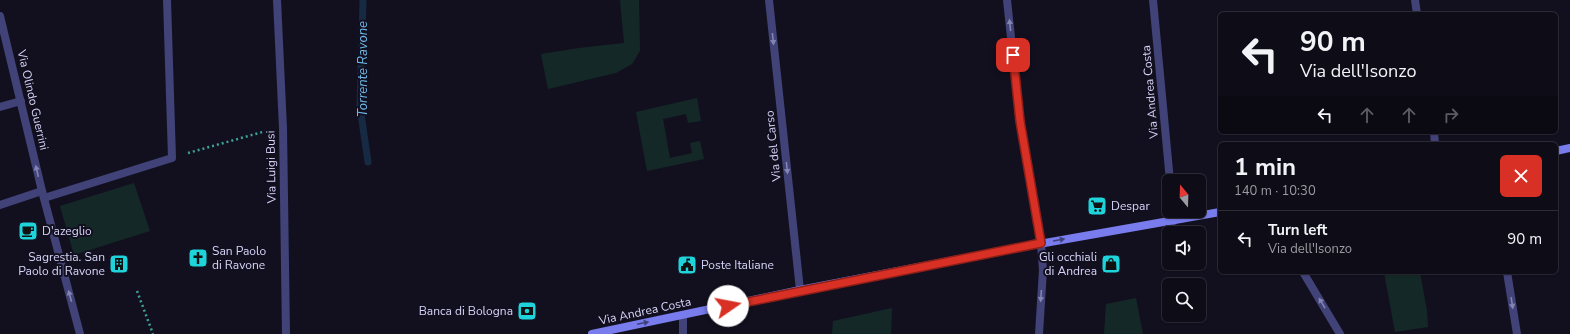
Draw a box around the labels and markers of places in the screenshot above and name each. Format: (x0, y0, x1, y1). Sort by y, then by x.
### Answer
pin (996, 38, 1030, 72)
supermarket icon: Despar (1086, 195, 1108, 217)
place label: Despar (1111, 198, 1150, 214)
cafe icon: D'azeglio (17, 220, 39, 242)
place label: D'azeglio (42, 223, 92, 239)
place label: San Paolo di Ravone (212, 243, 266, 273)
church icon: San Paolo di Ravone (187, 247, 209, 269)
place label: Sagrestia. San Paolo di Ravone (18, 249, 105, 279)
place label: Gli occhiali di Andrea (1039, 249, 1097, 279)
building icon: Sagrestia. San Paolo di Ravone (108, 253, 130, 275)
shop icon: Gli occhiali di Andrea (1100, 253, 1122, 275)
public building icon: Poste Italiane (676, 254, 698, 276)
place label: Poste Italiane (701, 257, 774, 273)
bank icon: Banca di Bologna (516, 300, 538, 322)
place label: Banca di Bologna (419, 303, 513, 319)

